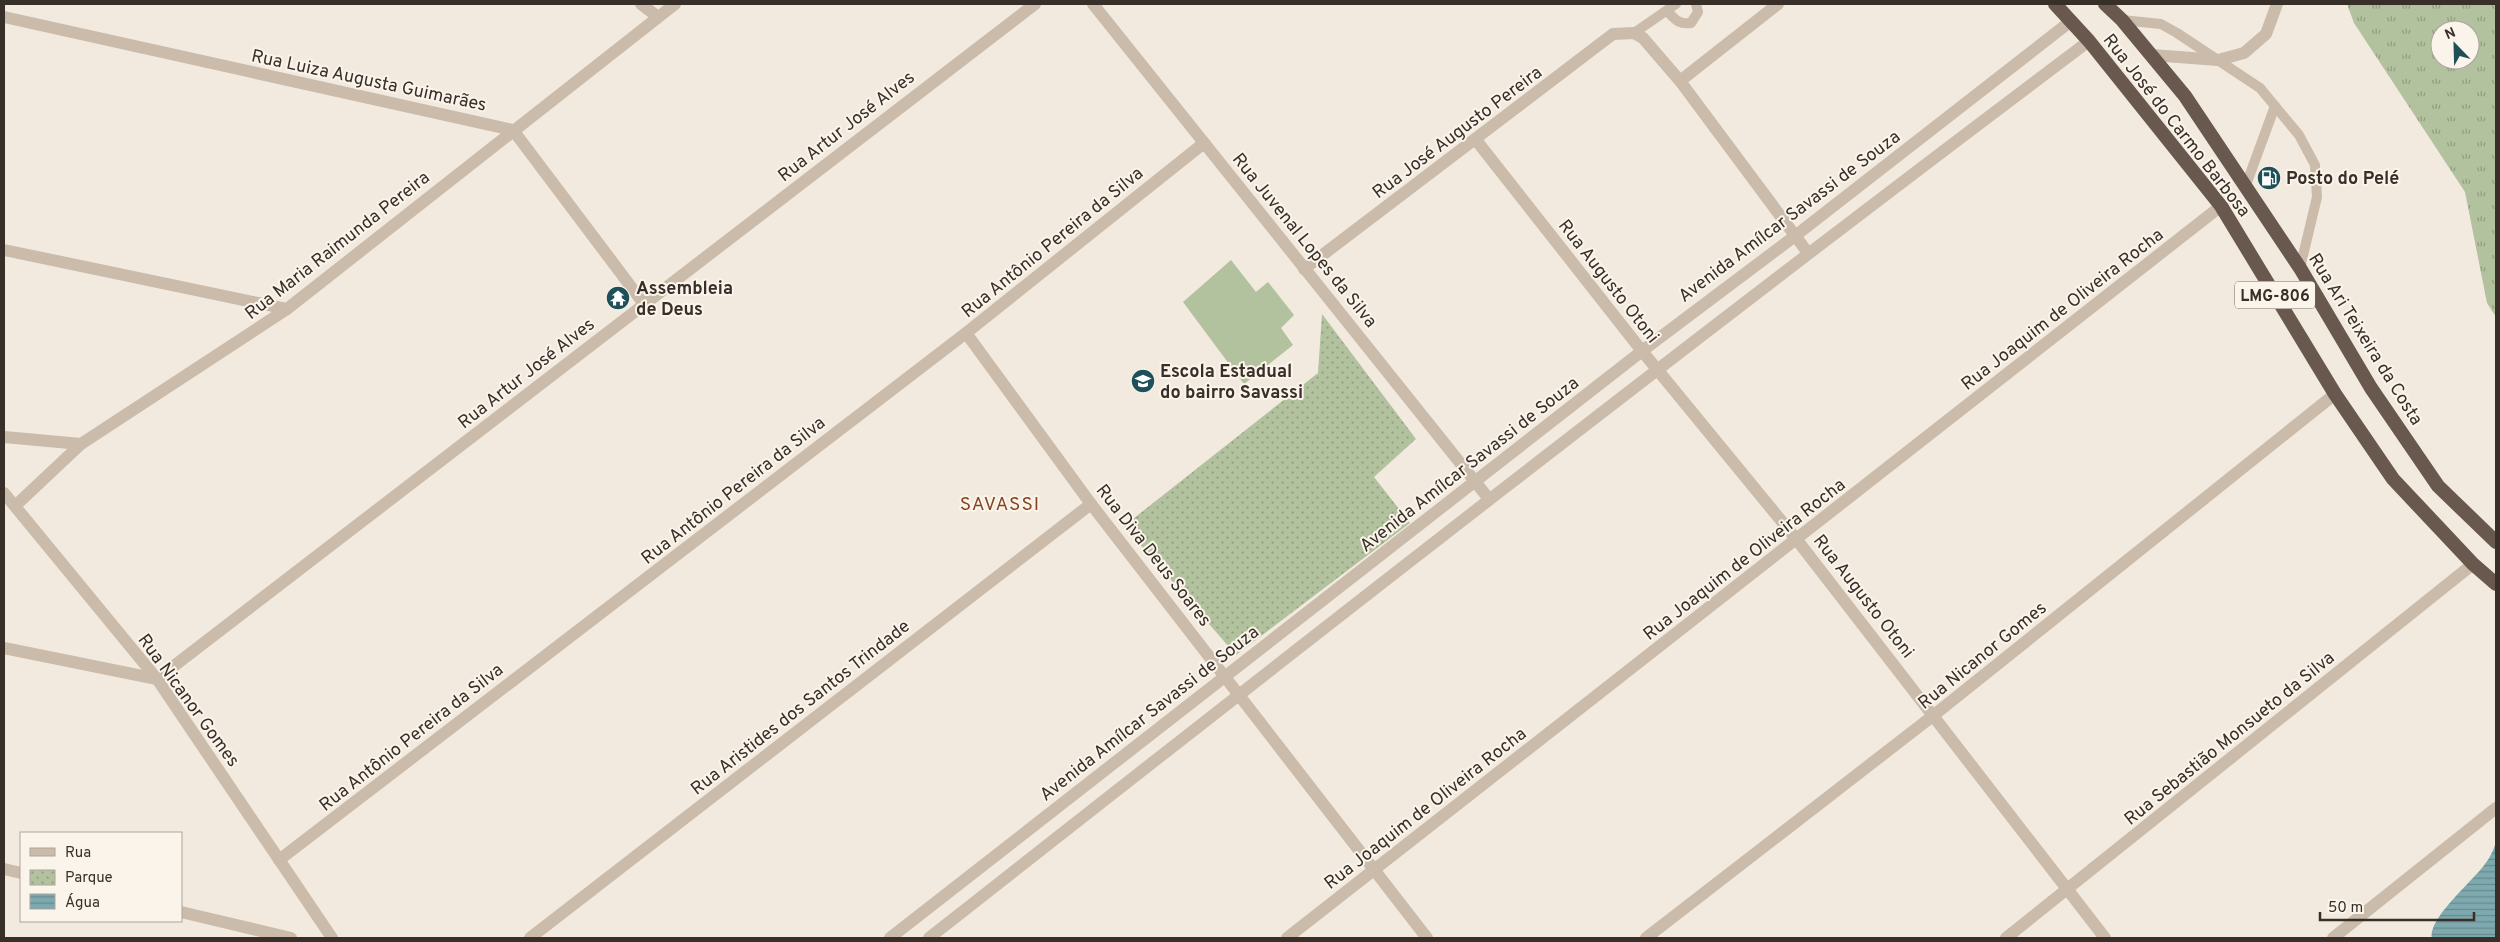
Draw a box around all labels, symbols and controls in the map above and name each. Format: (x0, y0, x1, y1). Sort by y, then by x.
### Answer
north arrow (2430, 20, 2480, 70)
text: N (2443, 25, 2458, 44)
street label: Rua José do Carmo Barbosa (2097, 30, 2255, 222)
street label: Rua Luiza Augusta Guimarães (249, 45, 488, 118)
street label: Rua José Augusto Pereira (1368, 62, 1547, 205)
street label: Rua Artur José Alves (774, 67, 920, 188)
street label: Avenida Amílcar Savassi de Souza (1674, 126, 1905, 308)
street label: Rua Juvenal Lopes da Silva (1226, 149, 1381, 333)
street label: Rua Antônio Pereira da Silva (957, 163, 1149, 324)
fuel station icon: Posto do Pelé (2256, 165, 2282, 191)
street label: Rua Maria Raimunda Pereira (241, 167, 435, 325)
place label: Posto do Pelé (2286, 168, 2399, 191)
street label: Rua Augusto Otoni (1552, 215, 1663, 348)
street label: Rua Joaquim de Oliveira Rocha (1957, 224, 2169, 396)
street label: Rua Ari Teixeira da Costa (2302, 250, 2427, 430)
place label: Assembleia de Deus (636, 278, 733, 322)
road number: LMG-806 (2235, 282, 2315, 308)
temple icon: Assembleia de Deus (605, 285, 631, 311)
street label: Rua Artur José Alves (454, 314, 600, 435)
place label: Escola Estadual do bairro Savassi (1160, 361, 1303, 405)
school or university icon: Escola Estadual do bairro Savassi (1130, 368, 1156, 394)
street label: Avenida Amílcar Savassi de Souza (1356, 372, 1584, 558)
street label: Rua Antônio Pereira da Silva (637, 412, 831, 570)
street label: Rua Joaquim de Oliveira Rocha (1639, 474, 1851, 646)
street label: Rua Diva Deus Soares (1090, 480, 1216, 632)
district label: SAVASSI (960, 493, 1040, 517)
street label: Rua Augusto Otoni (1807, 530, 1918, 663)
street label: Rua Nicanor Gomes (1914, 597, 2052, 715)
street label: Rua Aristides dos Santos Trindade (687, 615, 915, 801)
street label: Avenida Amílcar Savassi de Souza (1036, 621, 1264, 807)
street label: Rua Nicanor Gomes (132, 630, 244, 772)
street label: Rua Sebastião Monsueto da Silva (2120, 647, 2340, 831)
street label: Rua Antônio Pereira da Silva (315, 659, 509, 817)
street label: Rua Joaquim de Oliveira Rocha (1320, 723, 1532, 895)
legend (20, 832, 182, 922)
text: Rua (65, 844, 91, 863)
text: Parque (65, 869, 113, 888)
scale bar (2320, 890, 2474, 922)
text: Água (65, 893, 100, 913)
text: 50 m (2328, 899, 2363, 918)

